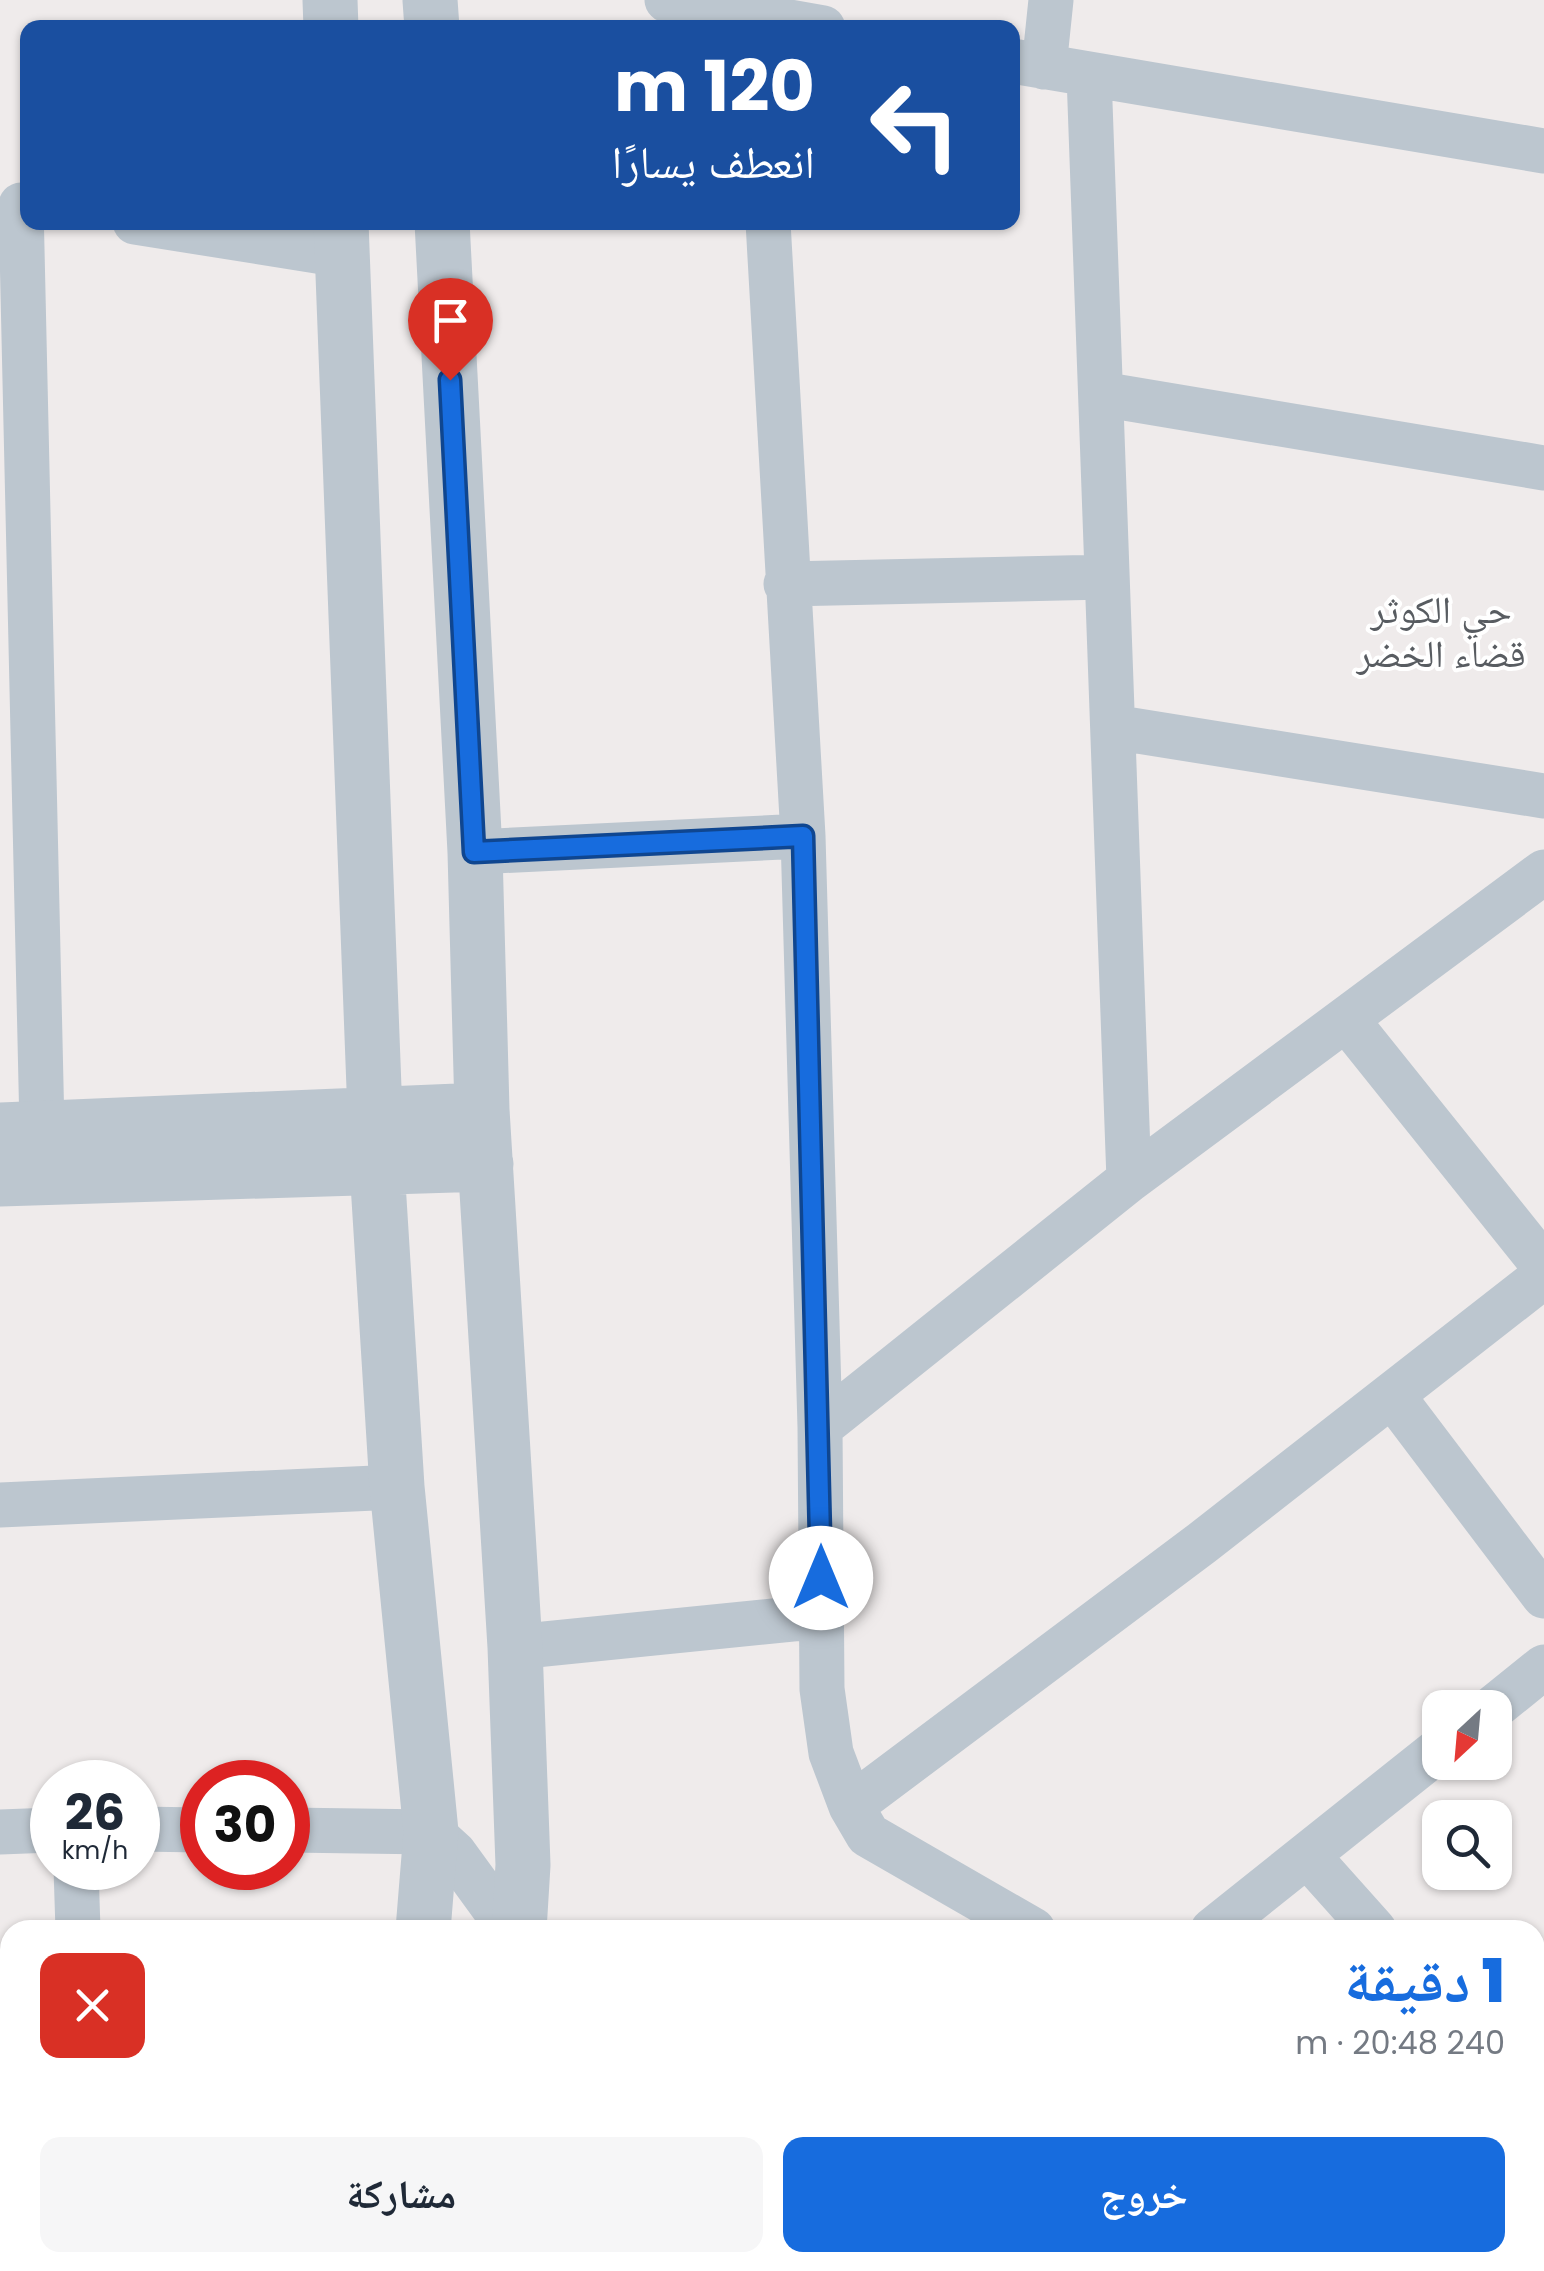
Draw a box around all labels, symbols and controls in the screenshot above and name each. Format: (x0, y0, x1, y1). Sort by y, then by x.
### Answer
text: 120 m (614, 37, 815, 136)
icon: left (850, 60, 980, 190)
text: انعطف يسارًا (611, 131, 815, 194)
pin (408, 278, 493, 381)
icon: arrive (423, 293, 478, 348)
district label: حي الكوثر قضاء الخضر (1355, 583, 1526, 680)
position arrow (769, 1526, 873, 1630)
north arrow (1422, 1690, 1512, 1780)
map controls (1422, 1690, 1512, 1890)
speed limit sign: 30 (180, 1760, 310, 1890)
text: 26 (65, 1777, 125, 1848)
button: search (1422, 1800, 1512, 1890)
text: km/h (62, 1833, 128, 1868)
text: 1 دقيقة (1344, 1939, 1505, 2023)
button: close (40, 1953, 145, 2058)
text: 240 m · 20:48 (1295, 2020, 1505, 2065)
button: مشاركة (40, 2137, 763, 2252)
button: خروج (783, 2137, 1505, 2252)

